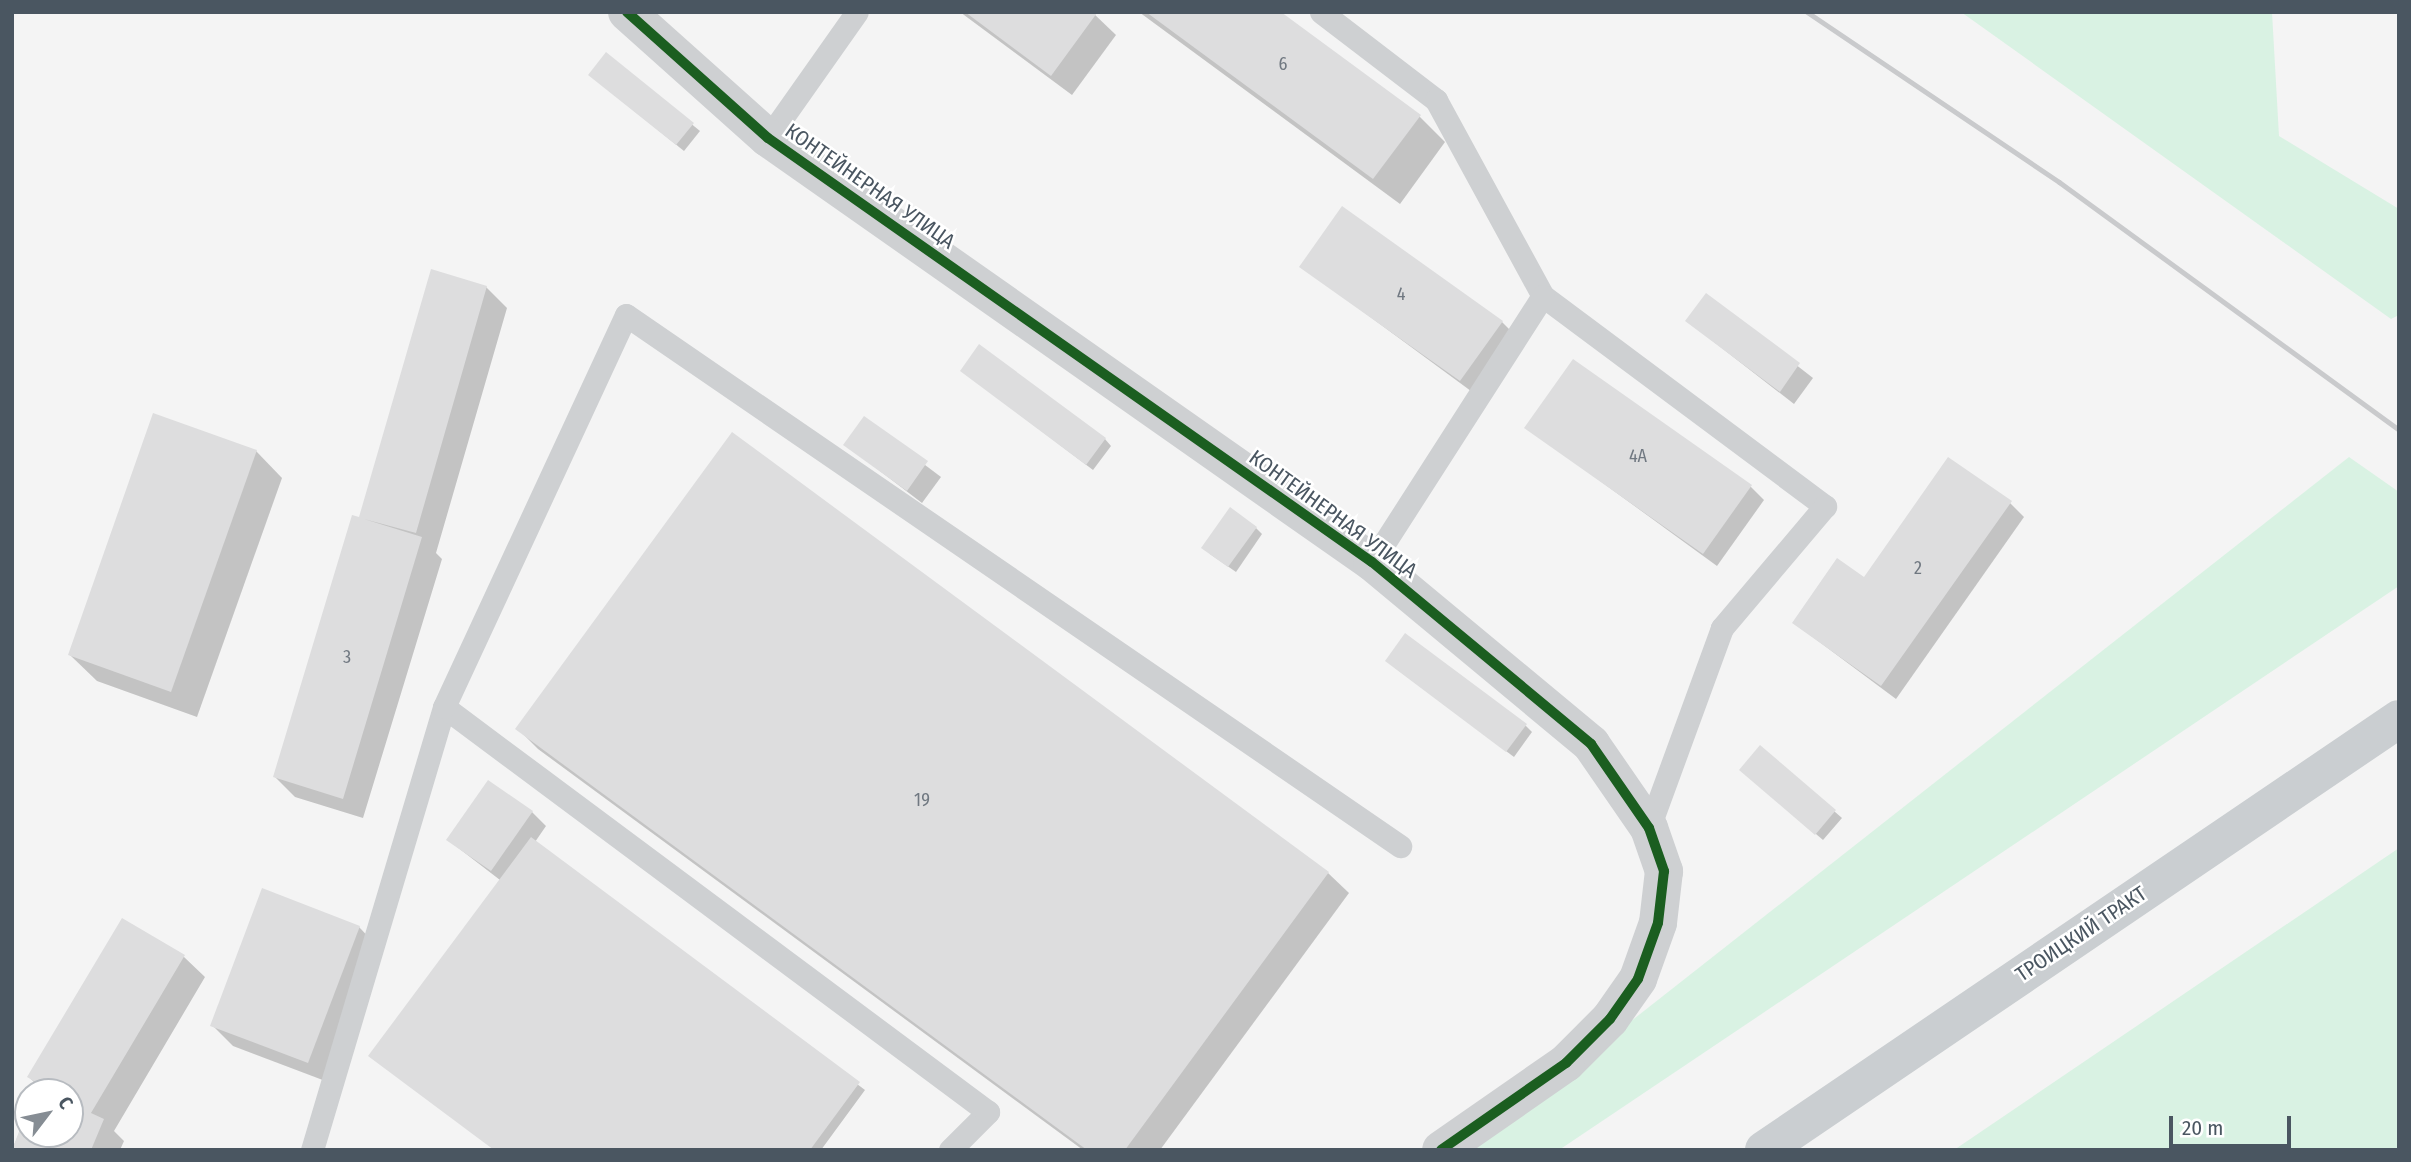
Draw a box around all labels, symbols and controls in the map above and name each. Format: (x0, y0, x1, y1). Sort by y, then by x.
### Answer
house number: 6 (1279, 53, 1287, 75)
street label: КОНТЕЙНЕРНАЯ УЛИЦА (780, 118, 960, 254)
house number: 4 (1397, 283, 1405, 305)
street label: КОНТЕЙНЕРНАЯ УЛИЦА (1244, 445, 1422, 583)
house number: 4А (1629, 445, 1647, 467)
house number: 2 (1914, 557, 1922, 579)
house number: 3 (343, 646, 351, 668)
house number: 19 (914, 789, 930, 811)
street label: ТРОИЦКИЙ ТРАКТ (2011, 881, 2151, 987)
north arrow (14, 1078, 84, 1148)
text: С (53, 1092, 78, 1113)
scale bar (2173, 1102, 2296, 1146)
text: 20 m (2182, 1115, 2223, 1141)

